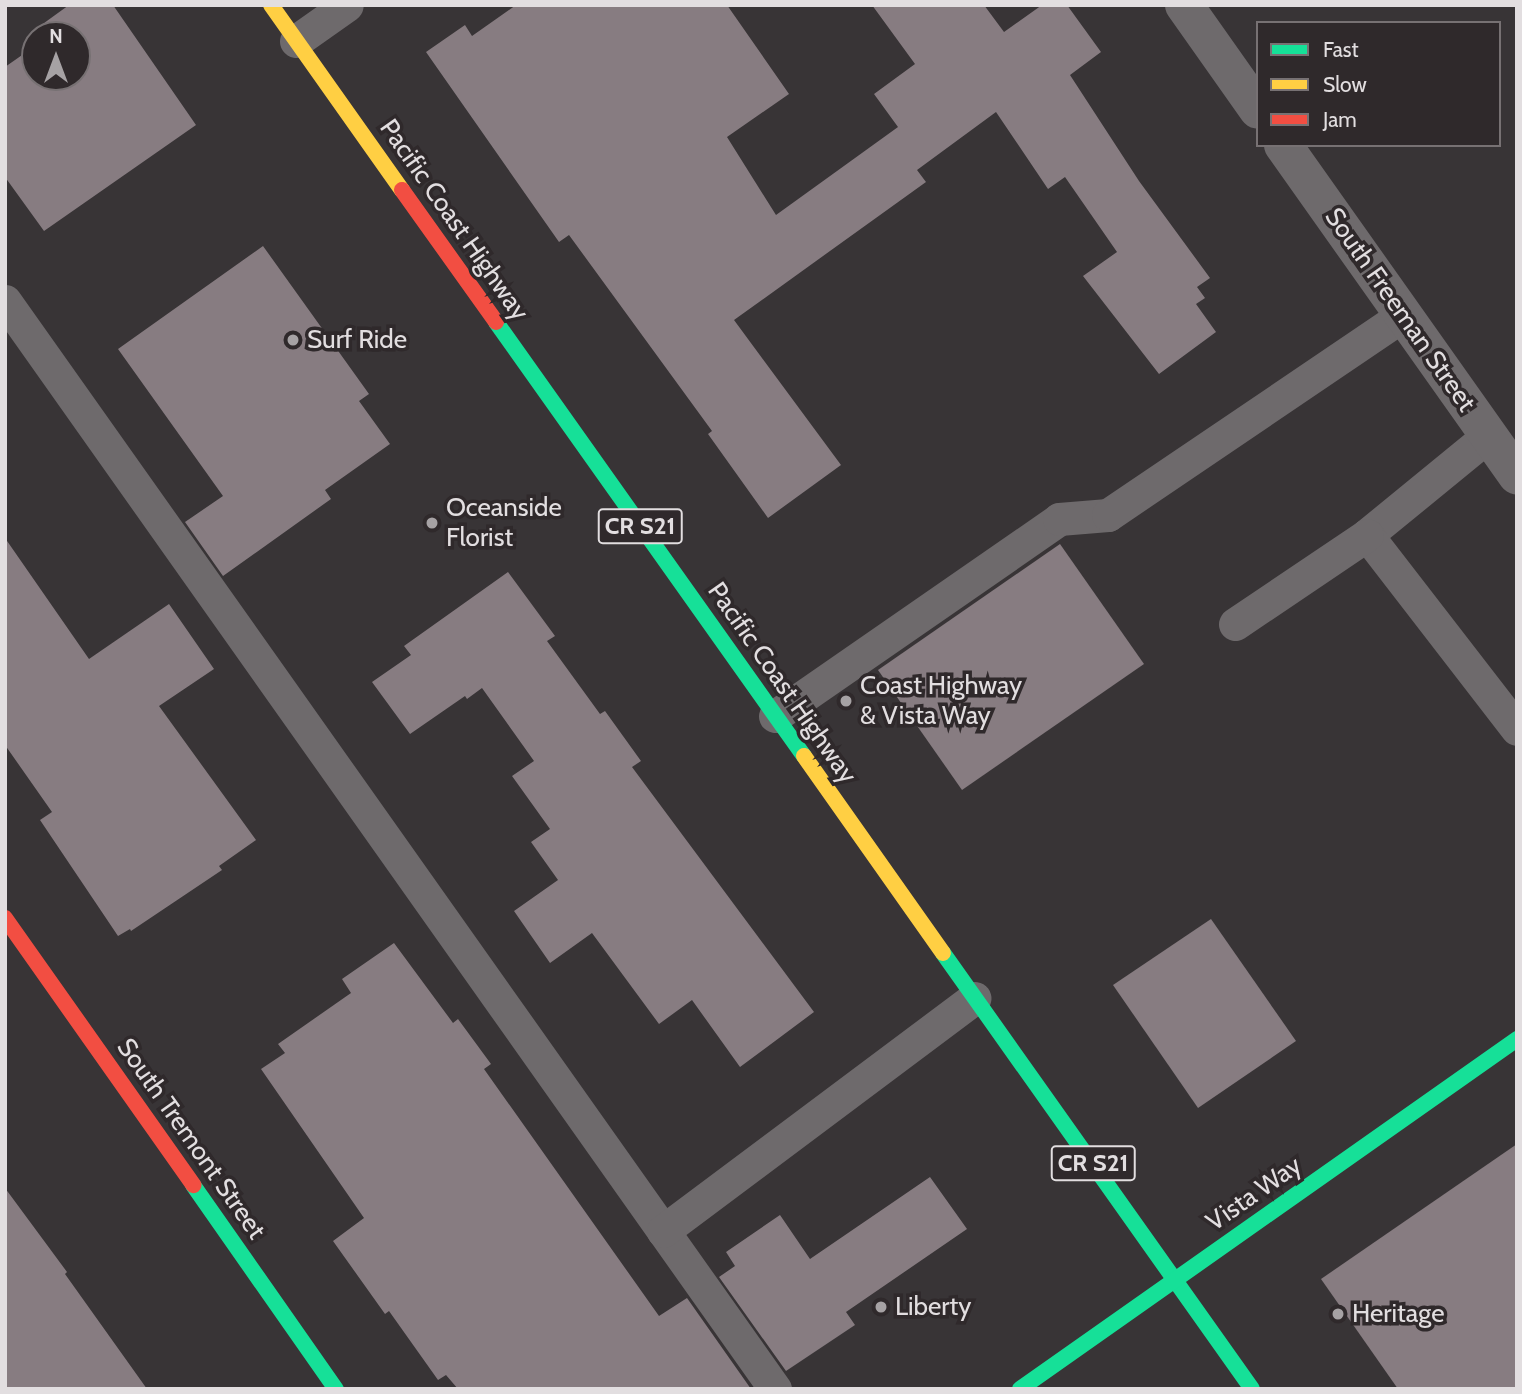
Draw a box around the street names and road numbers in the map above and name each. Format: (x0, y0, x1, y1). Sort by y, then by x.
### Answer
street label: Pacific Coast Highway (373, 113, 535, 327)
street label: South Freeman Street (1318, 202, 1482, 418)
road number: CR S21 (596, 505, 684, 546)
street label: Pacific Coast Highway (701, 576, 863, 790)
street label: South Tremont Street (110, 1033, 272, 1245)
road number: CR S21 (1049, 1142, 1137, 1184)
street label: Vista Way (1200, 1150, 1308, 1238)

